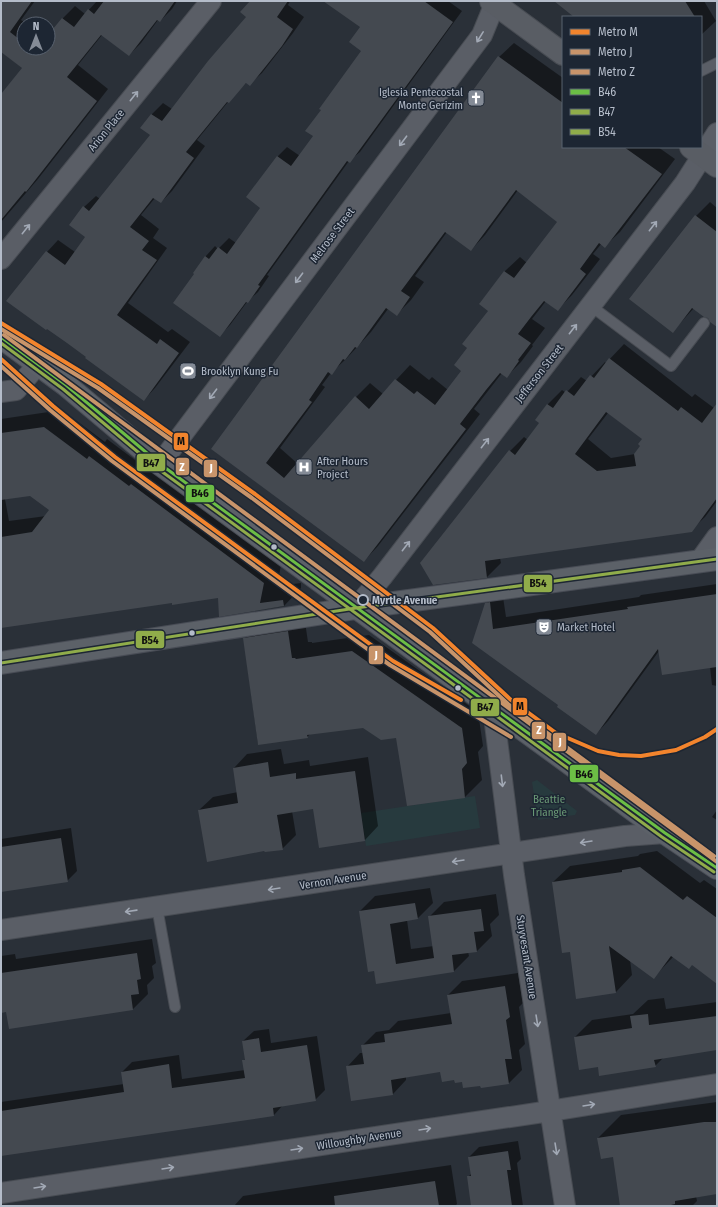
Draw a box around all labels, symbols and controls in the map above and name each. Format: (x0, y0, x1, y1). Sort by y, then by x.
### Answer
north arrow (16, 16, 56, 56)
legend (562, 16, 702, 148)
text: N (33, 20, 39, 33)
text: Metro M (598, 25, 638, 39)
one-way arrow (476, 31, 484, 42)
text: Metro J (598, 45, 633, 59)
text: Metro Z (598, 65, 635, 79)
text: B46 (598, 85, 616, 99)
place label: Iglesia Pentecostal Monte Gerizim (379, 86, 463, 112)
church icon: Iglesia Pentecostal Monte Gerizim (466, 88, 486, 108)
one-way arrow (130, 90, 139, 101)
text: B47 (598, 105, 615, 119)
street label: Arion Place (85, 107, 127, 154)
text: B54 (598, 125, 616, 139)
one-way arrow (398, 135, 407, 146)
street label: Melrose Street (308, 205, 357, 265)
one-way arrow (648, 220, 657, 231)
one-way arrow (21, 224, 30, 234)
one-way arrow (295, 273, 304, 284)
one-way arrow (569, 323, 577, 334)
street label: Jefferson Street (513, 341, 566, 405)
sports icon: Brooklyn Kung Fu (178, 361, 198, 381)
place label: Brooklyn Kung Fu (201, 365, 279, 378)
one-way arrow (209, 388, 217, 399)
line badge: M (173, 432, 189, 451)
text: M (177, 435, 185, 448)
one-way arrow (481, 437, 490, 448)
line badge: B47 (136, 453, 166, 472)
place label: After Hours Project (317, 455, 368, 481)
text: B47 (143, 457, 159, 470)
line badge: Z (175, 457, 190, 476)
hospital icon: After Hours Project (294, 457, 314, 477)
line badge: J (203, 459, 218, 478)
text: Z (179, 461, 185, 474)
text: J (208, 462, 213, 475)
line badge: B46 (185, 484, 215, 503)
text: B46 (191, 487, 209, 500)
one-way arrow (402, 540, 410, 551)
unlabelled marker (269, 542, 279, 552)
line badge: B54 (523, 574, 553, 593)
text: B54 (529, 577, 547, 590)
marker: Myrtle Avenue (357, 594, 369, 606)
place label: Myrtle Avenue (372, 594, 438, 607)
theatre icon: Market Hotel (534, 617, 554, 637)
place label: Market Hotel (557, 621, 615, 634)
unlabelled marker (187, 628, 197, 638)
line badge: B54 (135, 630, 165, 649)
text: B54 (141, 634, 159, 647)
line badge: J (368, 645, 384, 665)
text: J (373, 649, 378, 662)
unlabelled marker (453, 683, 463, 693)
line badge: M (512, 697, 528, 716)
line badge: B47 (470, 698, 500, 717)
text: M (516, 700, 524, 713)
text: B47 (477, 701, 493, 714)
line badge: Z (531, 721, 546, 740)
text: Z (536, 724, 542, 737)
line badge: J (552, 732, 567, 752)
text: J (557, 736, 562, 749)
line badge: B46 (569, 764, 599, 783)
text: B46 (575, 768, 593, 781)
one-way arrow (498, 774, 506, 787)
park label: Beattie Triangle (531, 793, 567, 819)
one-way arrow (580, 839, 593, 847)
one-way arrow (452, 857, 465, 865)
street label: Vernon Avenue (299, 869, 367, 892)
one-way arrow (268, 885, 281, 893)
one-way arrow (125, 907, 138, 915)
street label: Stuyvesant Avenue (513, 914, 540, 1000)
one-way arrow (533, 1014, 541, 1027)
one-way arrow (582, 1100, 595, 1108)
one-way arrow (418, 1125, 431, 1133)
street label: Willoughby Avenue (316, 1126, 402, 1153)
one-way arrow (552, 1142, 560, 1155)
one-way arrow (290, 1145, 303, 1153)
one-way arrow (161, 1164, 174, 1172)
one-way arrow (33, 1183, 46, 1191)

